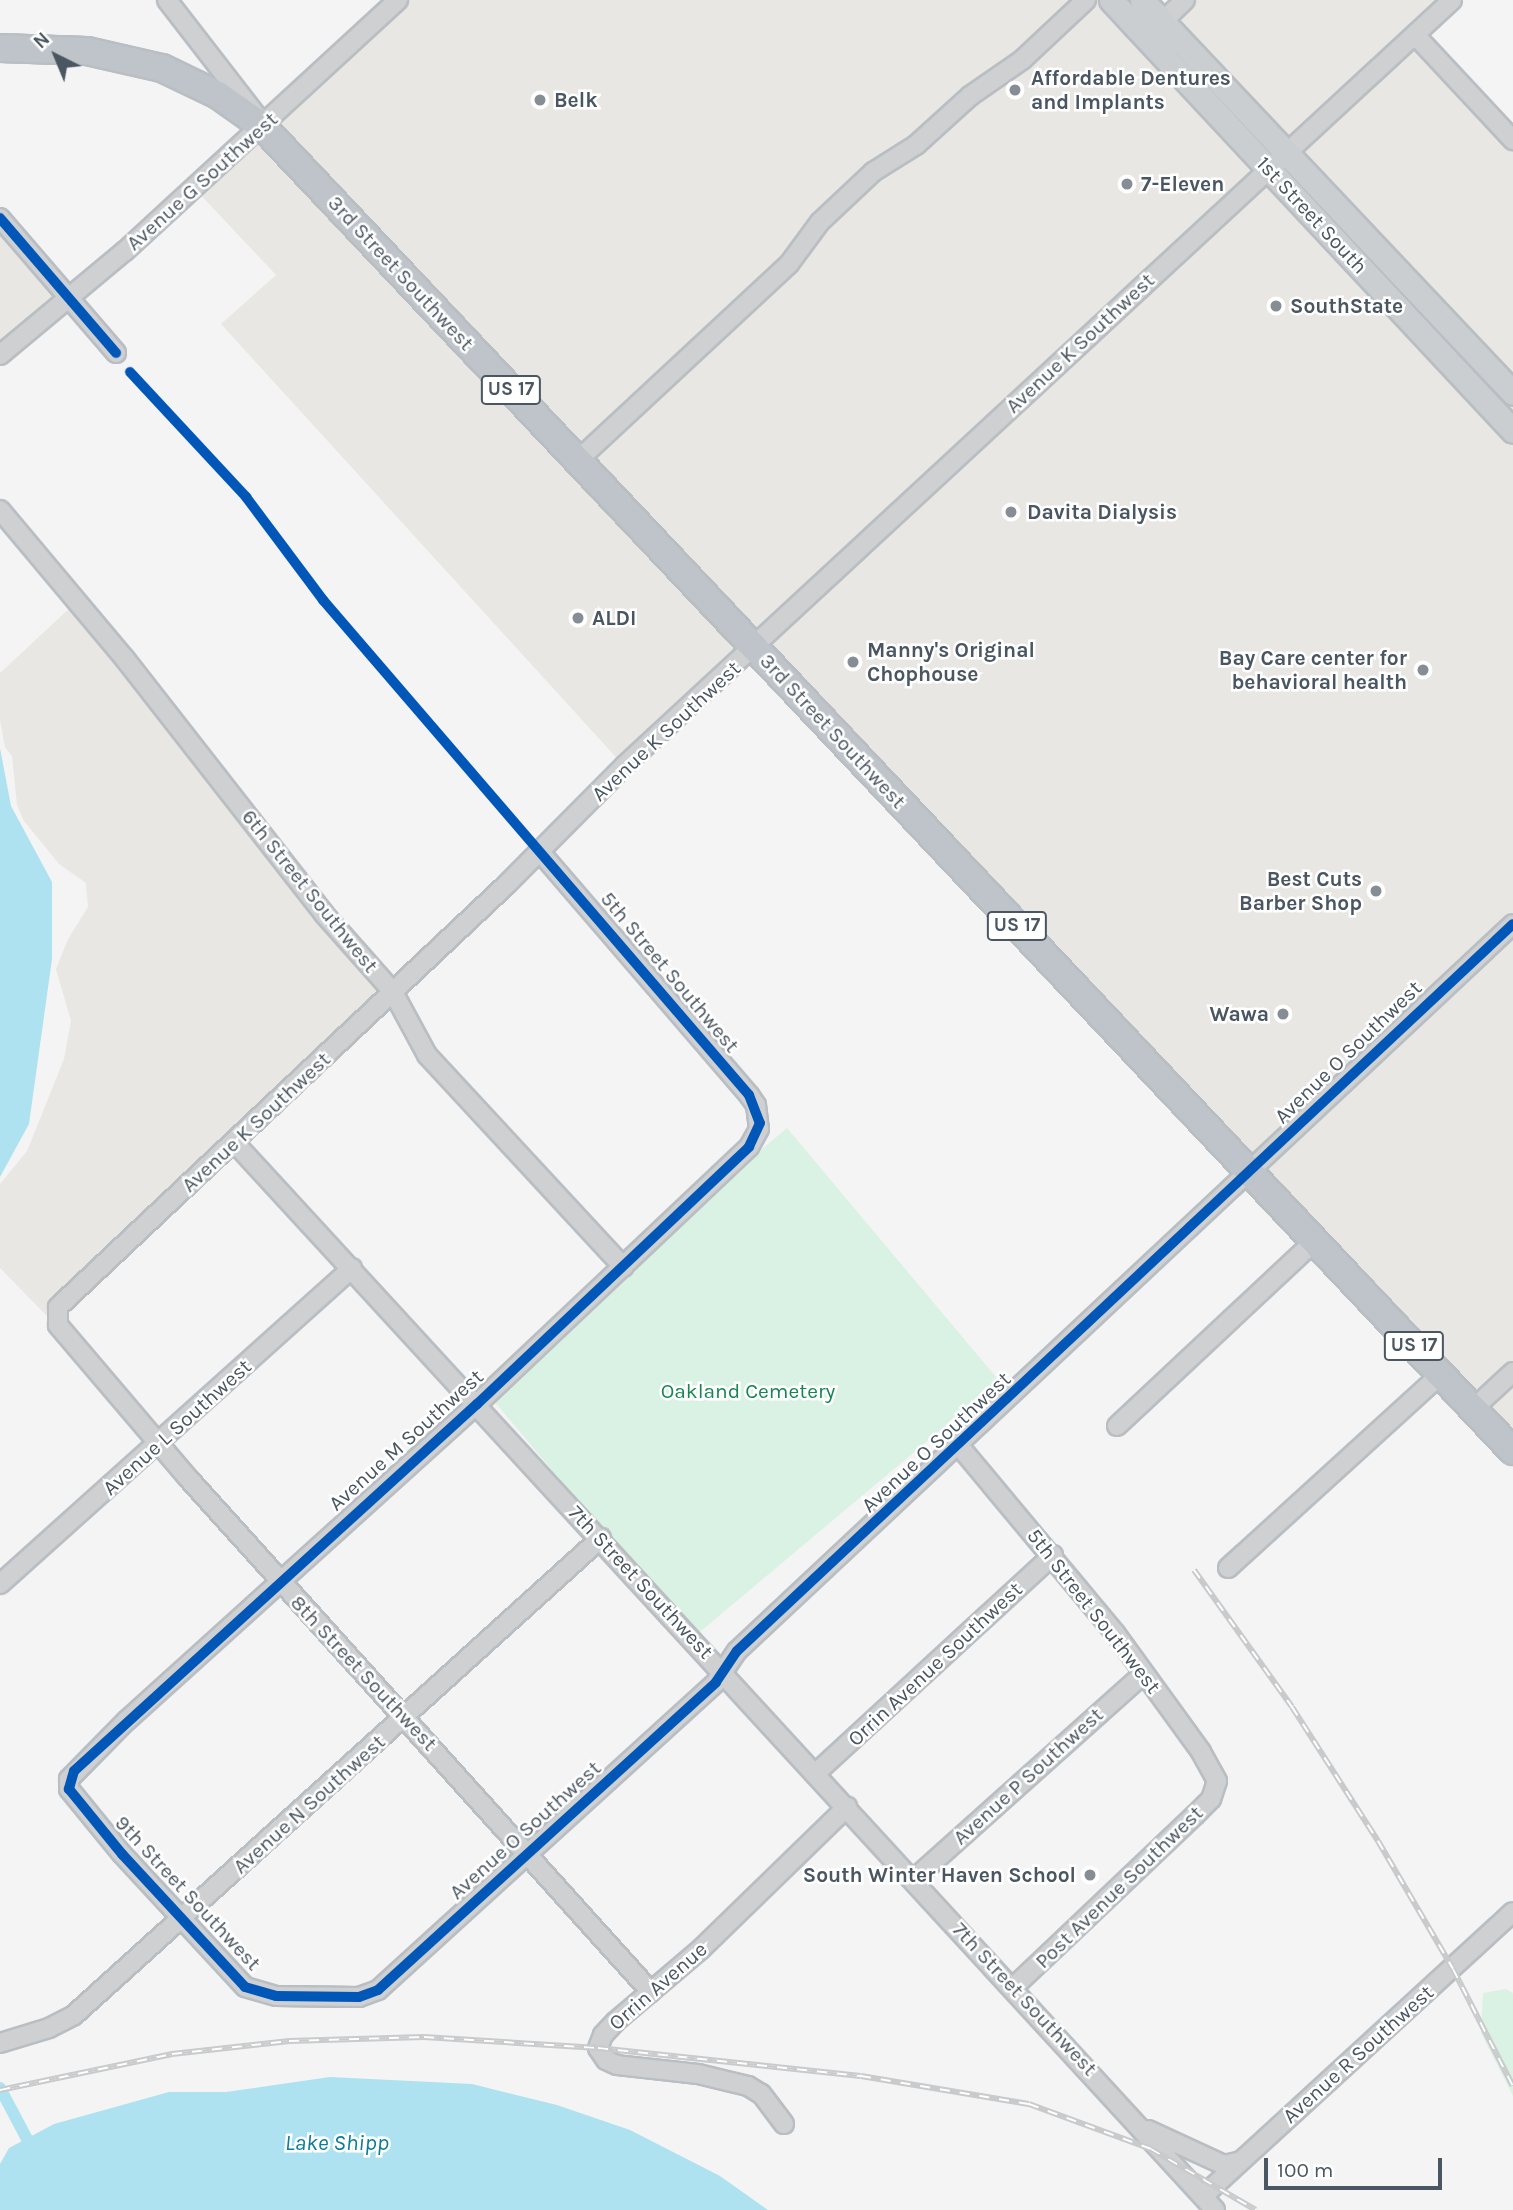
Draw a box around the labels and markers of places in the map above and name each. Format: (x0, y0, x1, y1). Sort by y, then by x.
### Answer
place label: Affordable Dentures and Implants (1031, 65, 1231, 115)
marker: Affordable Dentures and Implants (1005, 80, 1025, 100)
place label: Belk (554, 87, 598, 113)
marker: Belk (532, 92, 548, 108)
place label: 7-Eleven (1141, 171, 1224, 197)
marker: 7-Eleven (1119, 176, 1135, 192)
place label: SouthState (1290, 293, 1403, 319)
marker: SouthState (1268, 298, 1284, 314)
place label: Davita Dialysis (1027, 499, 1177, 525)
marker: Davita Dialysis (1001, 502, 1021, 522)
place label: ALDI (592, 605, 636, 631)
marker: ALDI (570, 610, 586, 626)
place label: Manny's Original Chophouse (867, 637, 1035, 687)
place label: Bay Care center for behavioral health (1219, 645, 1407, 695)
marker: Manny's Original Chophouse (845, 654, 861, 670)
marker: Bay Care center for behavioral health (1413, 660, 1433, 680)
place label: Best Cuts Barber Shop (1239, 866, 1362, 916)
marker: Best Cuts Barber Shop (1368, 883, 1384, 899)
place label: Wawa (1209, 1001, 1269, 1027)
marker: Wawa (1275, 1006, 1291, 1022)
place label: South Winter Haven School (803, 1862, 1076, 1888)
marker: South Winter Haven School (1082, 1867, 1098, 1883)

